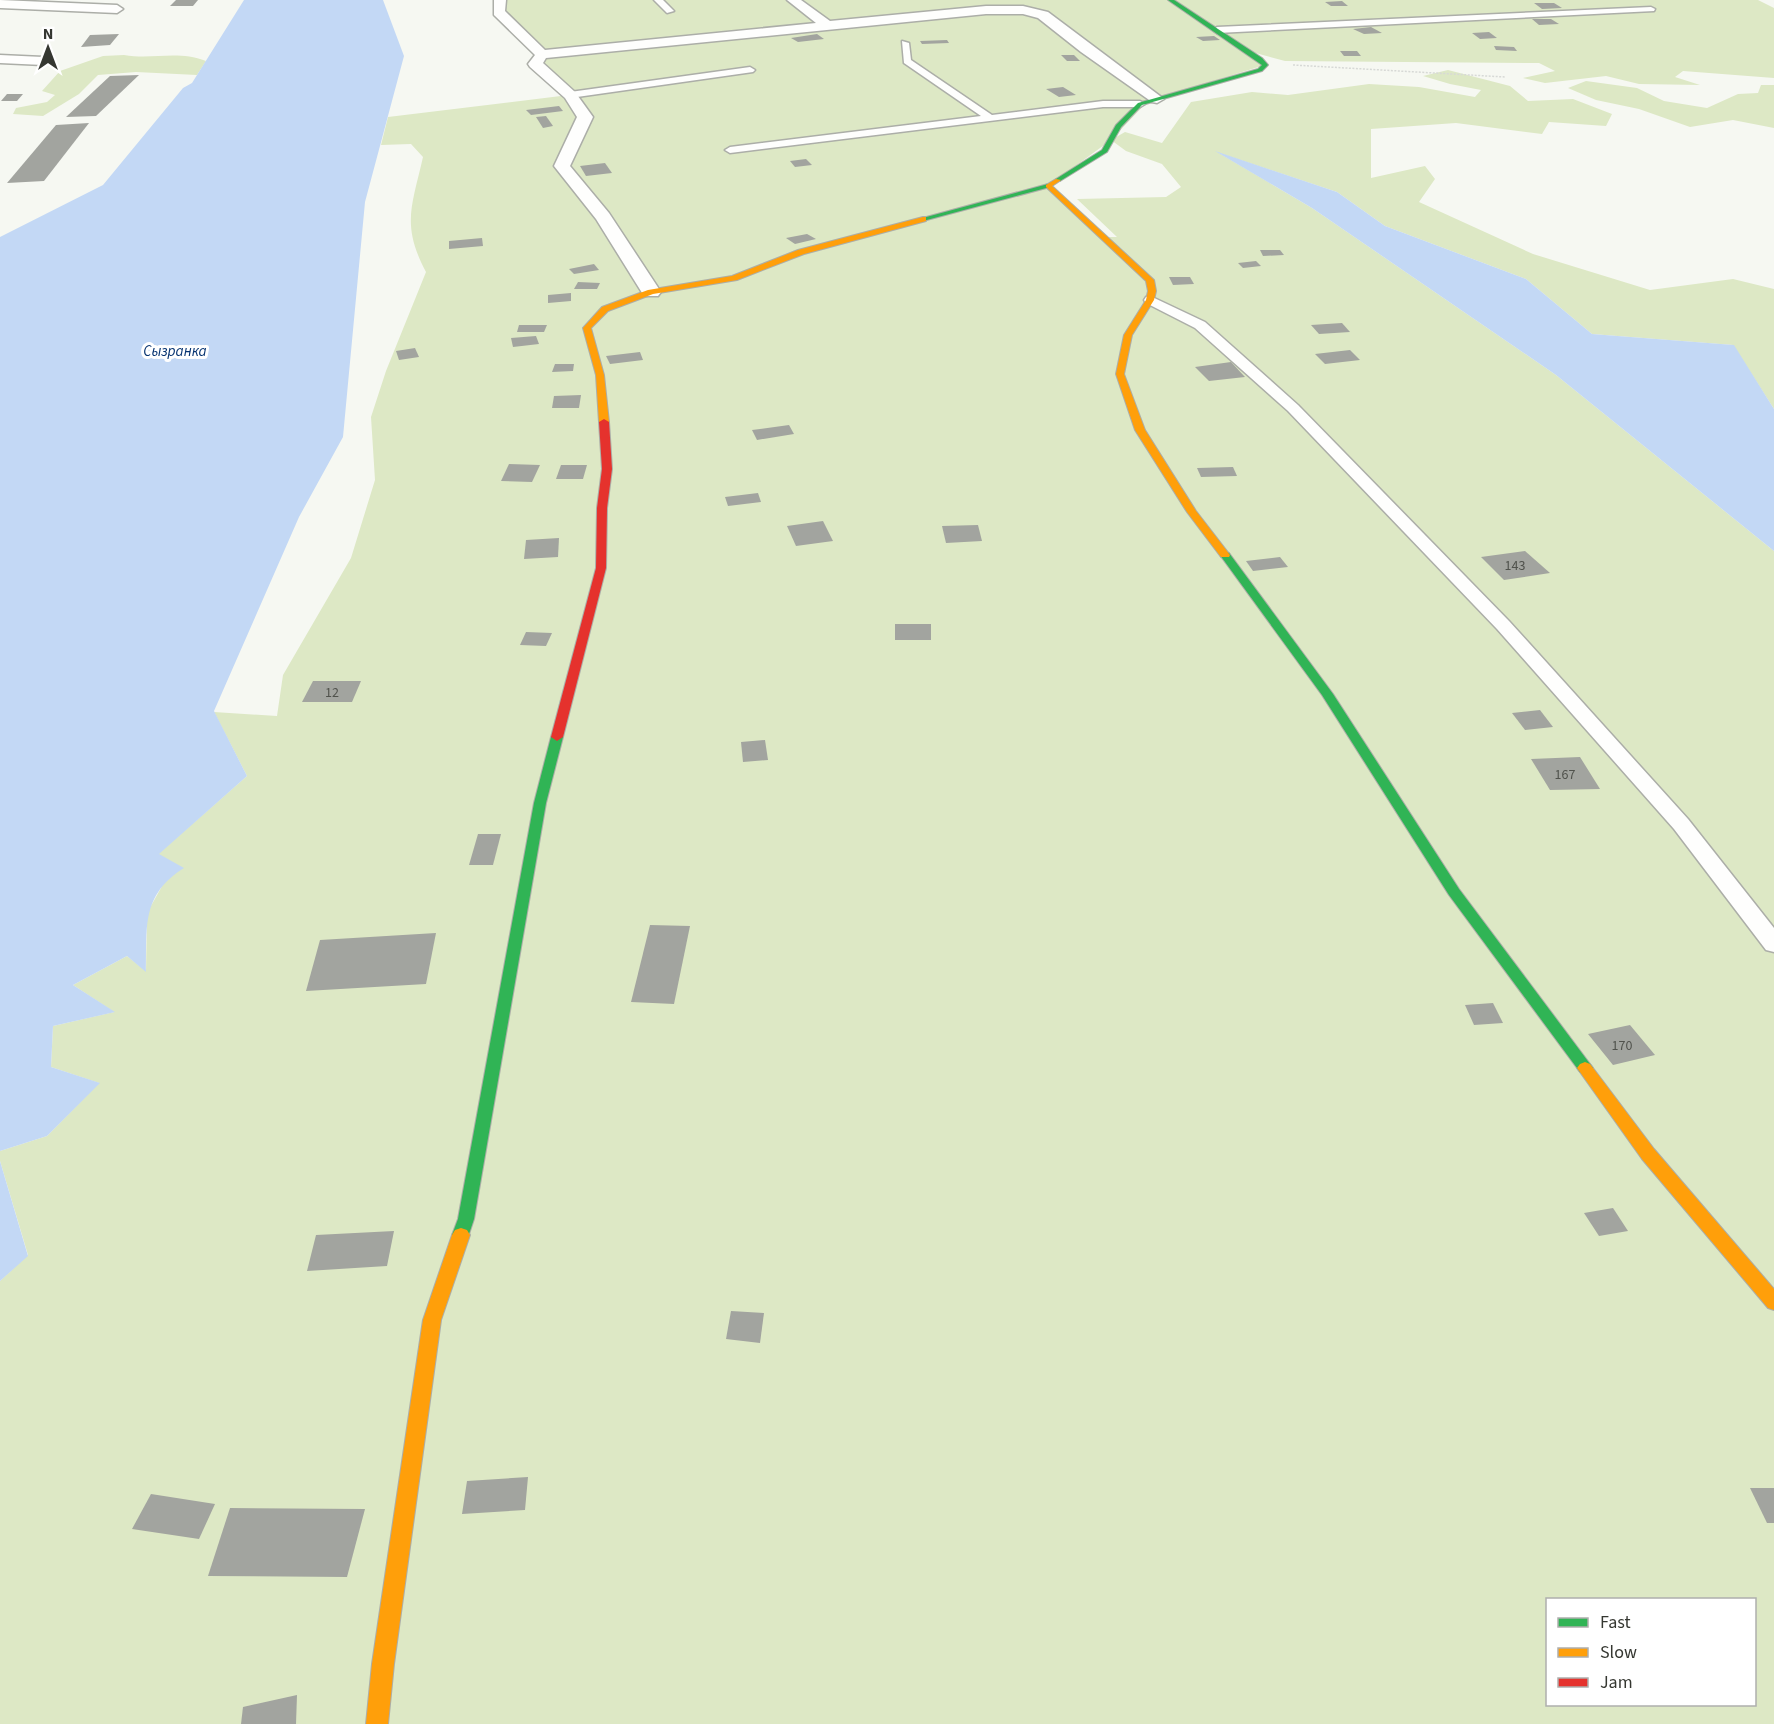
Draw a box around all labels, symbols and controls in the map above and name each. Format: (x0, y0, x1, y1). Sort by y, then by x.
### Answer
north arrow (18, 18, 78, 78)
text: N (43, 23, 53, 45)
water label: Сызранка (143, 341, 207, 362)
house number: 143 (1505, 556, 1525, 576)
house number: 12 (325, 683, 339, 703)
house number: 167 (1555, 765, 1575, 785)
house number: 170 (1612, 1036, 1632, 1056)
legend (1546, 1598, 1756, 1706)
text: Fast (1600, 1610, 1631, 1635)
text: Slow (1600, 1640, 1637, 1665)
text: Jam (1600, 1670, 1633, 1695)

